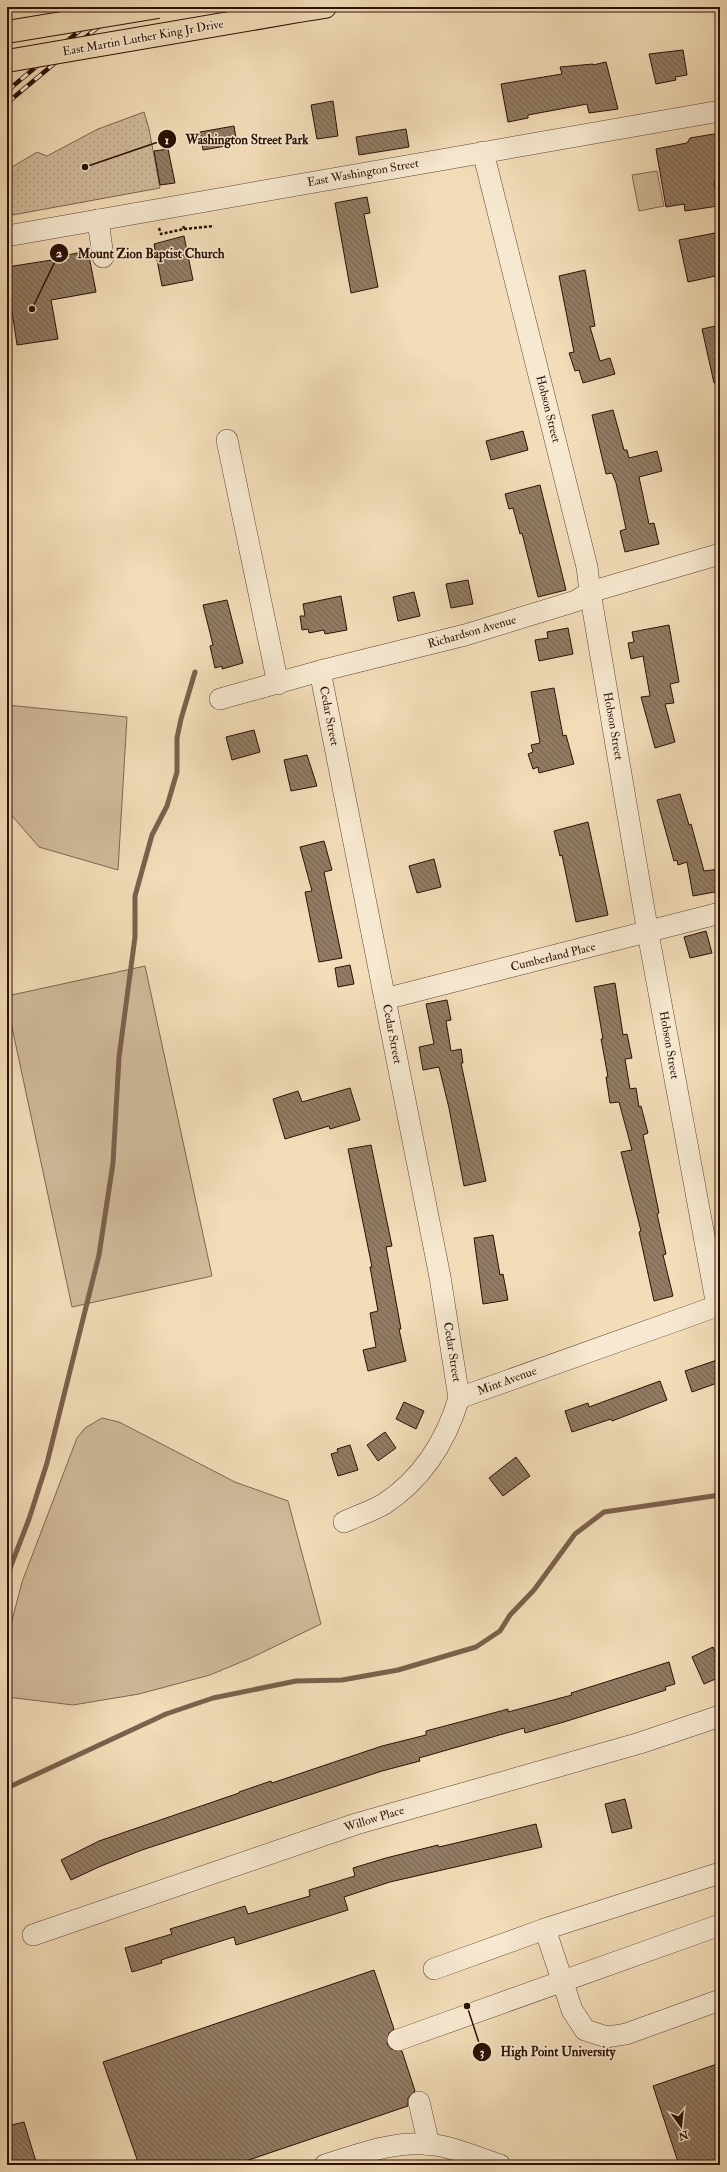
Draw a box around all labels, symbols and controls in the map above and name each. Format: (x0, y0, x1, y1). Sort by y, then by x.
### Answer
street label: East Martin Luther King Jr Drive (61, 16, 225, 60)
callout: Washington Street Park (157, 127, 316, 152)
text: Washington Street Park (185, 132, 309, 149)
text: 1 (165, 133, 169, 148)
street label: East Washington Street (306, 156, 420, 190)
callout: Mount Zion Baptist Church (49, 241, 232, 266)
text: 2 (56, 246, 62, 261)
text: Mount Zion Baptist Church (76, 246, 225, 263)
street label: Hobson Street (532, 374, 564, 444)
street label: Richardson Avenue (426, 612, 518, 652)
street label: Cedar Street (316, 685, 342, 747)
street label: Hobson Street (600, 691, 626, 761)
street label: Cumberland Place (509, 939, 597, 975)
street label: Cedar Street (379, 1003, 405, 1065)
street label: Hobson Street (656, 1010, 682, 1080)
street label: Cedar Street (440, 1321, 464, 1383)
street label: Mint Avenue (475, 1363, 539, 1399)
street label: Willow Place (341, 1803, 406, 1836)
callout: High Point University (472, 2039, 623, 2064)
text: High Point University (501, 2044, 617, 2061)
text: 3 (480, 2045, 485, 2060)
north arrow (661, 2106, 701, 2146)
text: N (676, 2127, 691, 2143)

